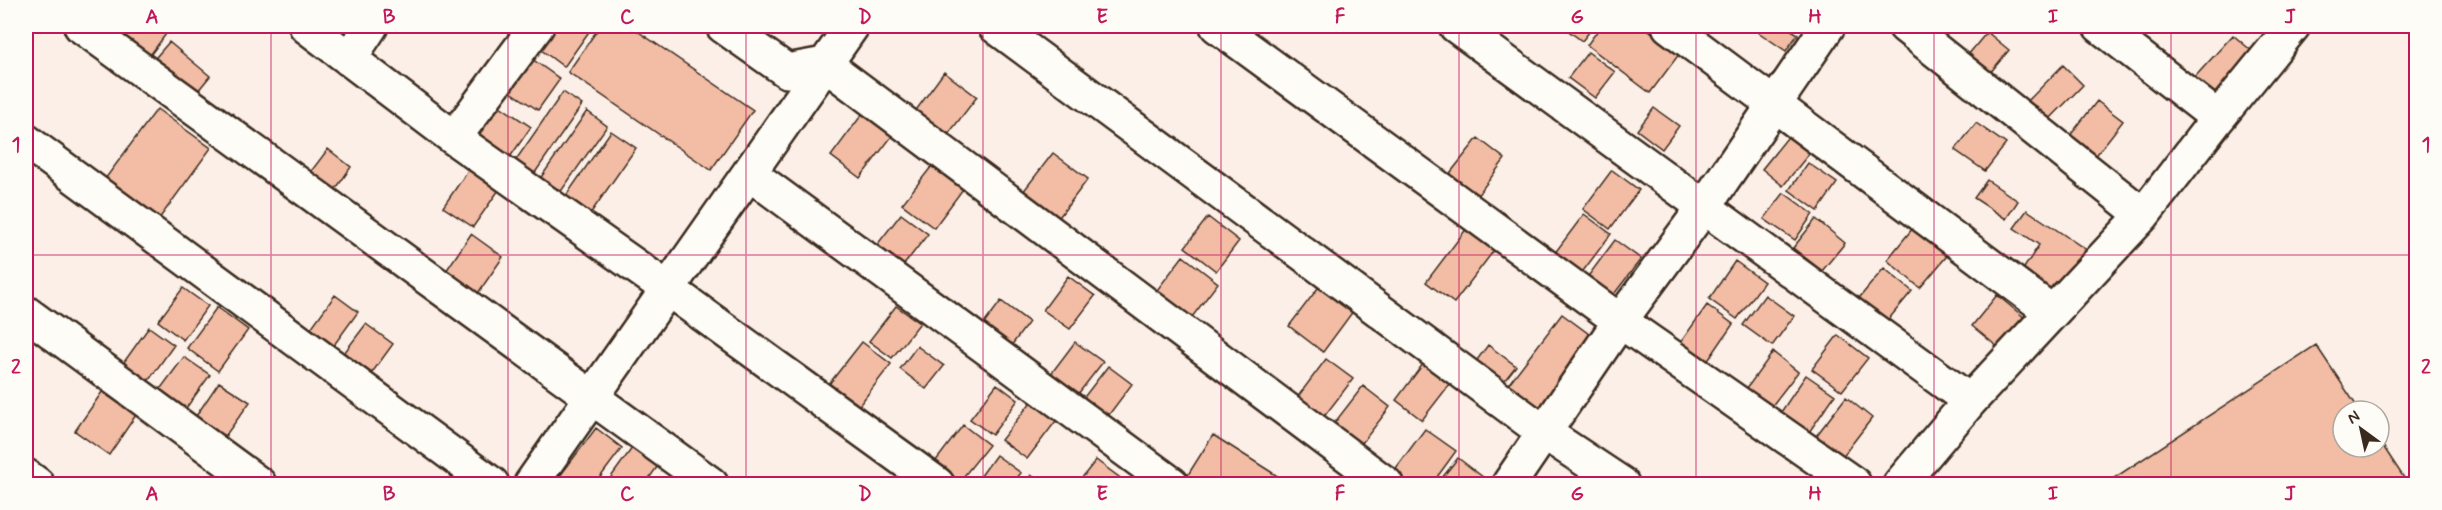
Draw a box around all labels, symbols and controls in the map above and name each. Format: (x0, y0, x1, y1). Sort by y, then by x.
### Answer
text: A (145, 4, 159, 31)
text: B (383, 4, 396, 31)
text: C (620, 4, 635, 31)
text: D (858, 4, 872, 31)
text: E (1096, 4, 1108, 31)
text: F (1335, 4, 1346, 31)
text: G (1570, 4, 1584, 31)
text: H (1808, 4, 1822, 31)
text: I (2048, 4, 2058, 31)
text: J (2284, 4, 2296, 31)
text: 1 (12, 132, 20, 159)
text: 1 (2422, 132, 2430, 159)
text: 2 (11, 354, 21, 381)
text: 2 (2421, 354, 2431, 381)
north arrow (2331, 399, 2391, 459)
text: N (2343, 406, 2364, 429)
text: A (145, 481, 159, 508)
text: B (383, 481, 396, 508)
text: C (620, 481, 635, 508)
text: D (858, 481, 872, 508)
text: E (1096, 481, 1108, 508)
text: F (1335, 481, 1346, 508)
text: G (1570, 481, 1584, 508)
text: H (1808, 481, 1822, 508)
text: I (2048, 481, 2058, 508)
text: J (2284, 481, 2296, 508)

